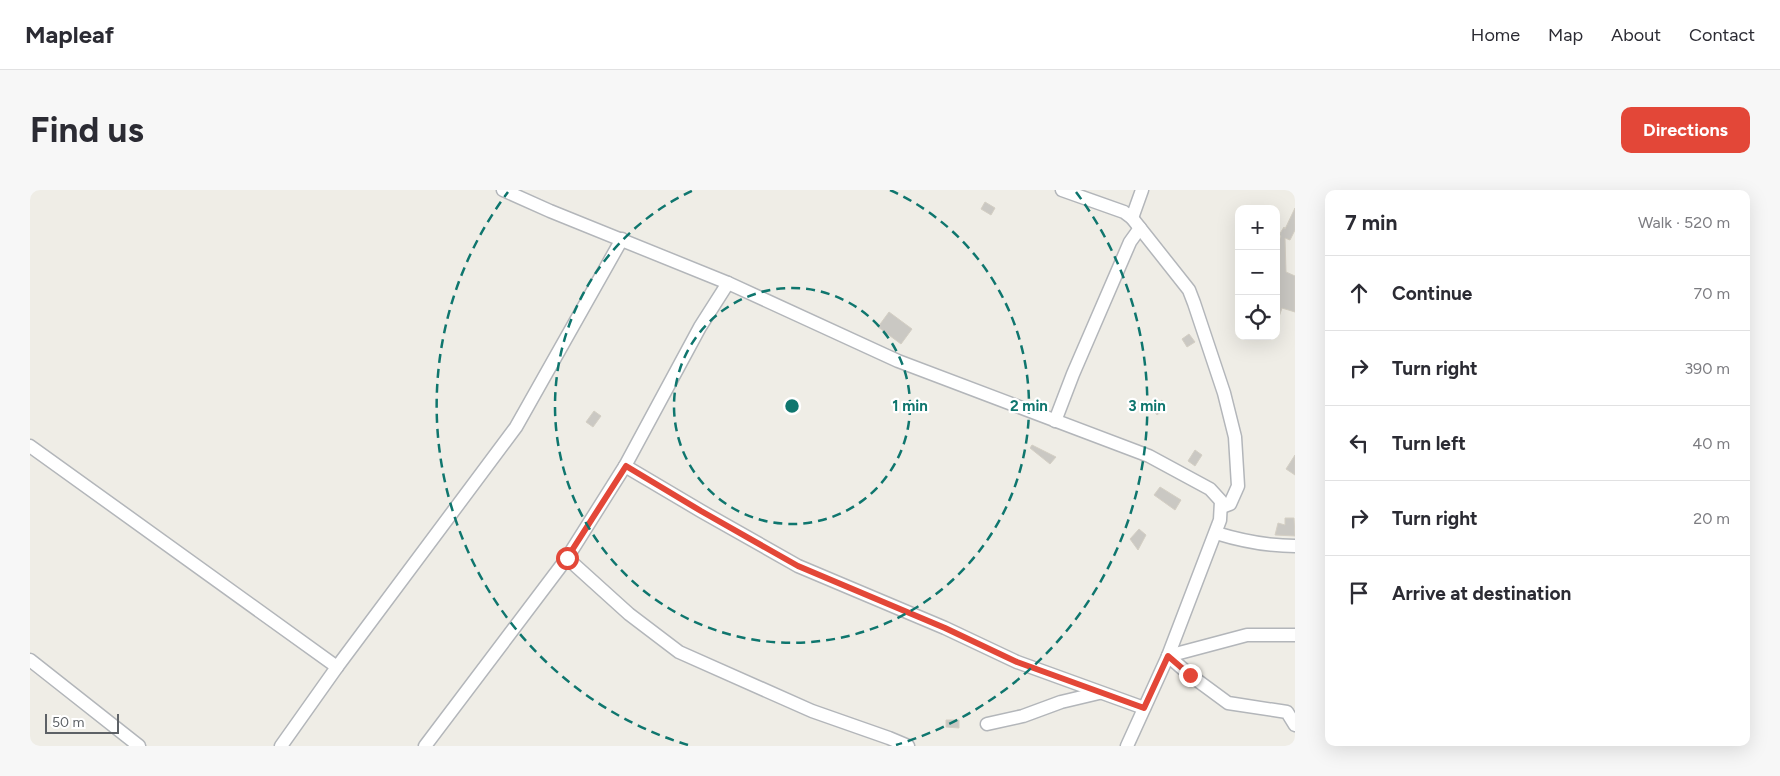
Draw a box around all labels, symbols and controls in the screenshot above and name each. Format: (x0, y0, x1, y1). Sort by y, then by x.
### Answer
text: Mapleaf (25, 20, 114, 49)
text: Home (1471, 24, 1520, 46)
text: Map (1548, 24, 1583, 46)
text: About (1611, 24, 1661, 46)
text: Contact (1689, 24, 1755, 46)
button: Directions (1621, 107, 1750, 153)
text: Find us (30, 109, 144, 151)
map controls (1235, 205, 1280, 340)
button: + (1235, 205, 1280, 250)
text: 7 min (1345, 210, 1397, 235)
text: Walk · 520 m (1638, 213, 1730, 232)
button: − (1235, 250, 1280, 295)
icon: ahead (1345, 279, 1373, 307)
text: Continue (1392, 282, 1472, 305)
text: 70 m (1694, 284, 1730, 303)
button: locate (1235, 295, 1280, 340)
icon: right (1345, 354, 1373, 382)
text: Turn right (1392, 357, 1478, 380)
text: 390 m (1684, 359, 1730, 378)
centre of rings (783, 397, 801, 415)
text: 1 min (892, 397, 928, 415)
text: 2 min (1010, 397, 1048, 415)
text: 3 min (1128, 397, 1166, 415)
icon: left (1345, 429, 1373, 457)
text: Turn left (1392, 432, 1466, 455)
text: 40 m (1692, 434, 1730, 453)
icon: right (1345, 504, 1373, 532)
text: Turn right (1392, 507, 1478, 530)
text: 20 m (1693, 509, 1730, 528)
route start (556, 547, 579, 570)
icon: arrive (1345, 579, 1373, 607)
text: Arrive at destination (1392, 582, 1571, 605)
route end (1179, 664, 1202, 687)
scale bar (45, 711, 119, 734)
text: 50 m (52, 714, 84, 731)

